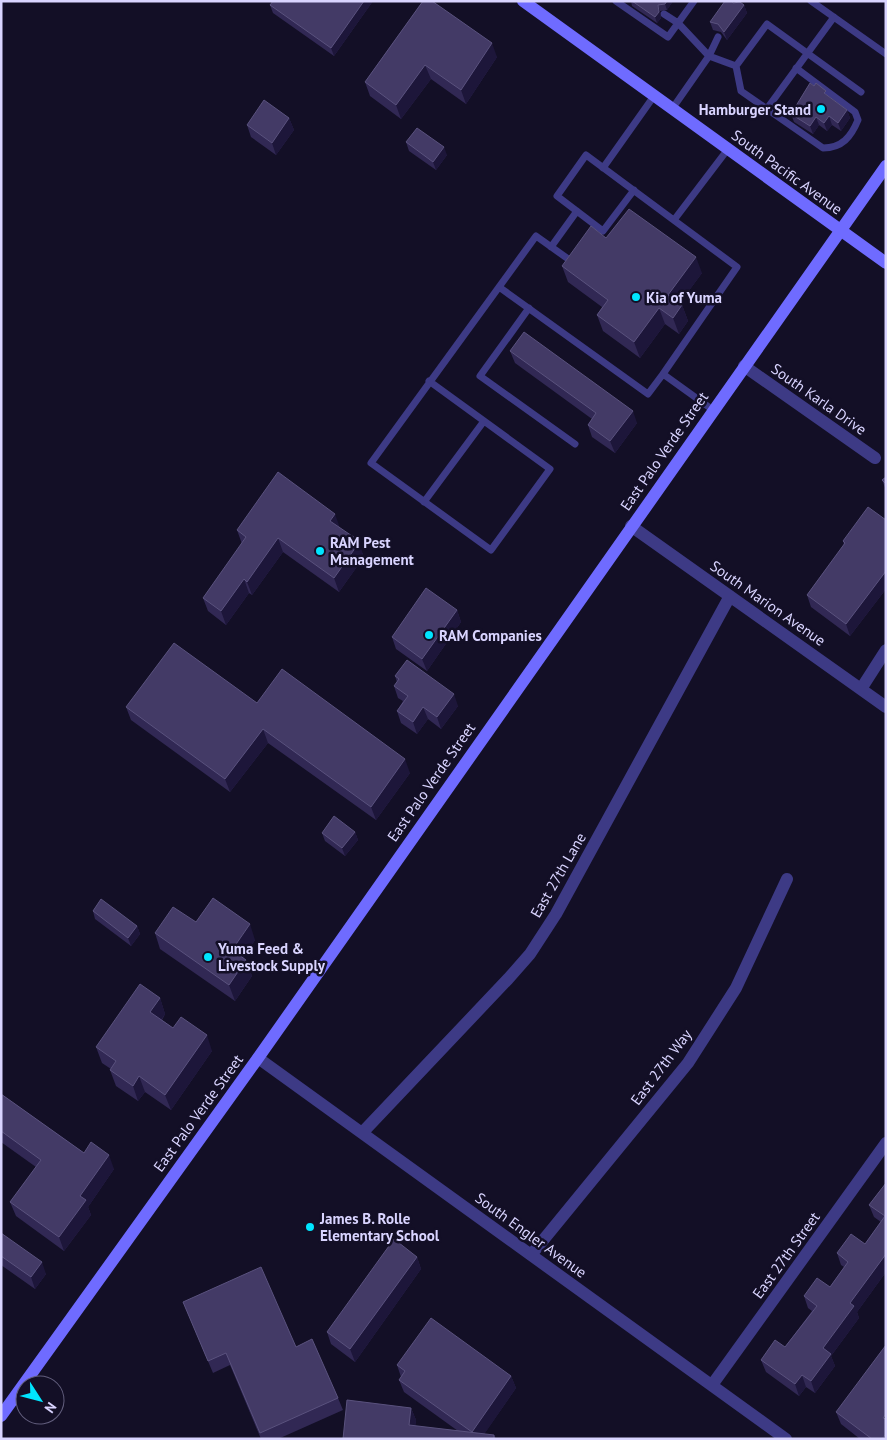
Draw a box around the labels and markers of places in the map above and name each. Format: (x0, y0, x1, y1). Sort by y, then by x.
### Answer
place label: Hamburger Stand (699, 100, 811, 119)
marker: Hamburger Stand (815, 103, 827, 115)
place label: Kia of Yuma (646, 288, 722, 307)
marker: Kia of Yuma (630, 291, 642, 303)
place label: RAM Pest Management (330, 533, 415, 569)
marker: RAM Pest Management (314, 545, 326, 557)
place label: RAM Companies (439, 626, 542, 645)
marker: RAM Companies (423, 629, 435, 641)
place label: Yuma Feed & Livestock Supply (217, 939, 326, 975)
marker: Yuma Feed & Livestock Supply (202, 951, 214, 963)
place label: James B. Rolle Elementary School (319, 1209, 440, 1245)
marker: James B. Rolle Elementary School (304, 1221, 316, 1233)

